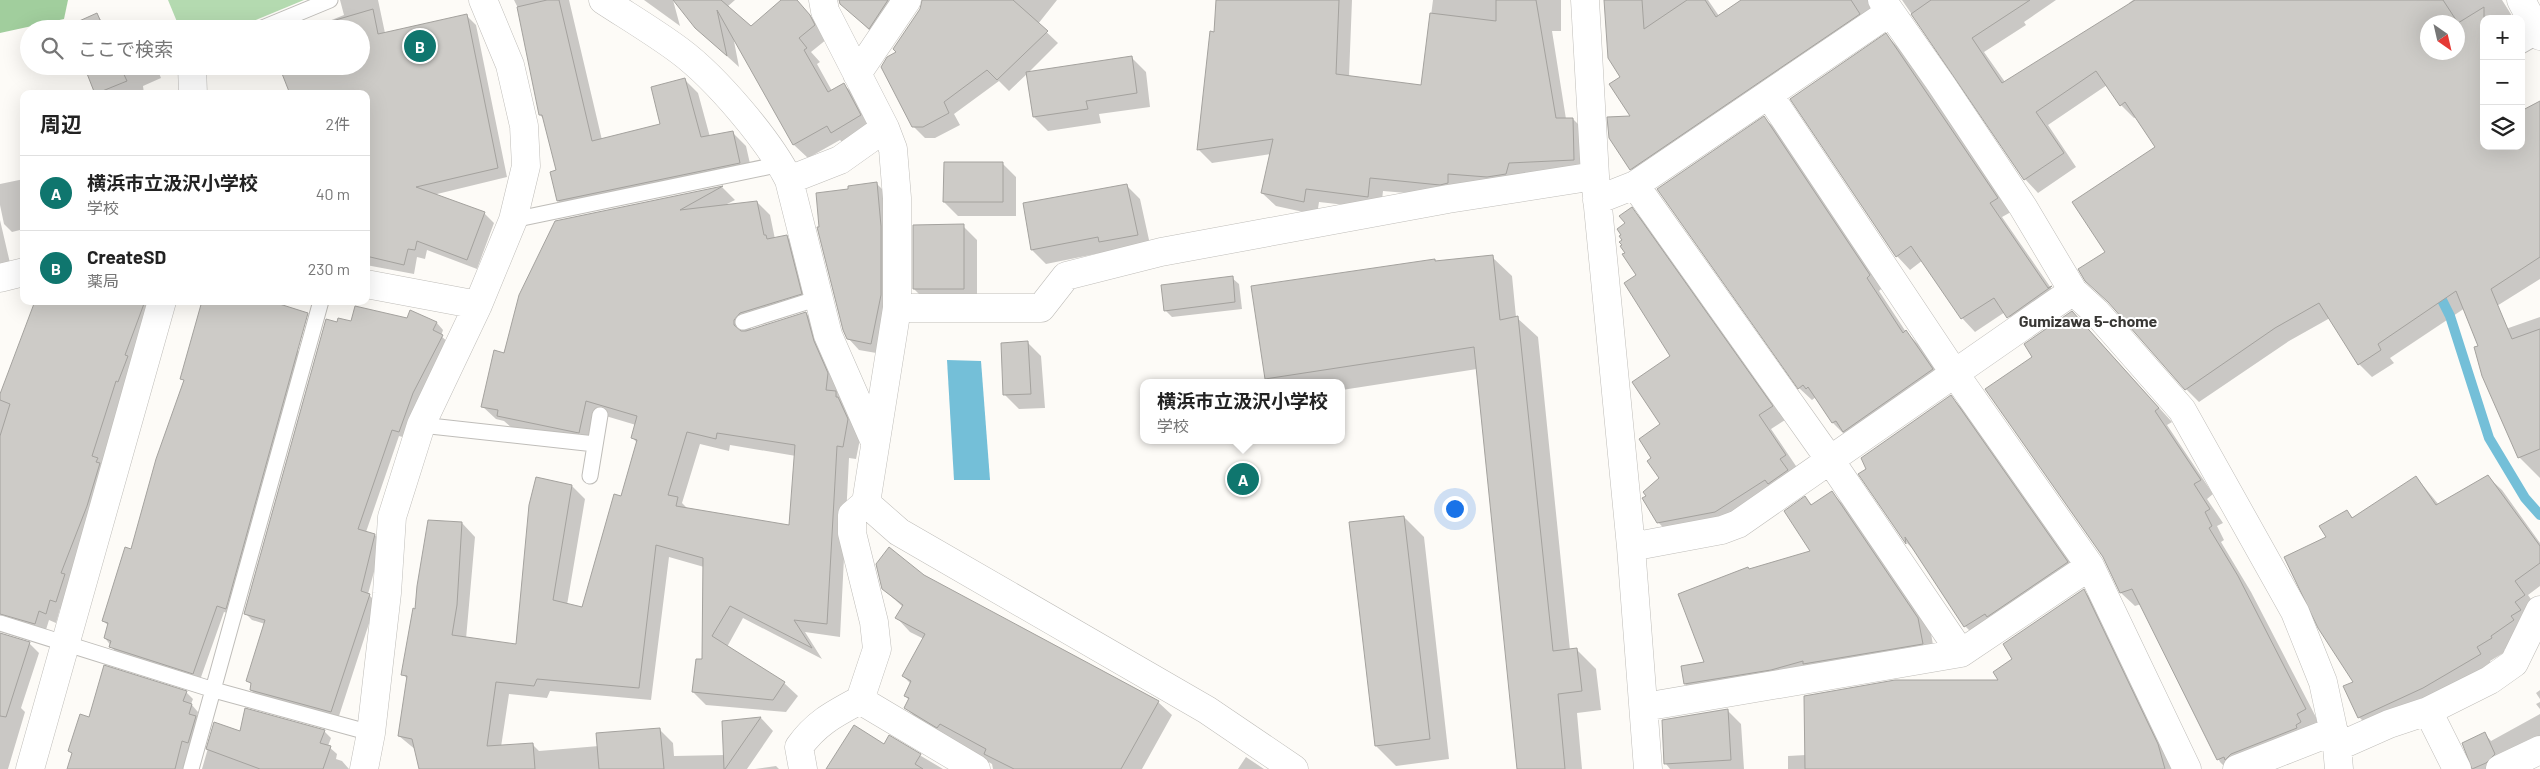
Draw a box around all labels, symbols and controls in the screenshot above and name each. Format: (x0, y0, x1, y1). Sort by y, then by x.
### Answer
north arrow (2420, 15, 2465, 60)
map controls (2480, 15, 2525, 150)
button: + (2480, 15, 2525, 60)
search box (20, 20, 370, 75)
pin: B (404, 27, 436, 65)
icon: search (38, 34, 66, 62)
text: ここで検索 (78, 37, 173, 60)
button: − (2480, 60, 2525, 105)
button: layers (2480, 105, 2525, 150)
text: 周辺 (40, 111, 82, 136)
text: 2件 (325, 114, 350, 133)
text: 横浜市立汲沢小学校 (87, 171, 258, 194)
text: A (51, 184, 61, 203)
text: 40 m (316, 184, 350, 203)
text: 学校 (87, 198, 119, 217)
text: CreateSD (87, 245, 166, 268)
text: B (51, 259, 61, 278)
text: 230 m (308, 259, 350, 278)
text: 薬局 (87, 271, 119, 290)
district label: Gumizawa 5-chome (2019, 311, 2158, 330)
popup (1140, 379, 1345, 444)
text: 横浜市立汲沢小学校 (1157, 389, 1328, 412)
text: 学校 (1157, 416, 1189, 435)
pin: A (1227, 460, 1259, 498)
your location (1442, 496, 1468, 522)

